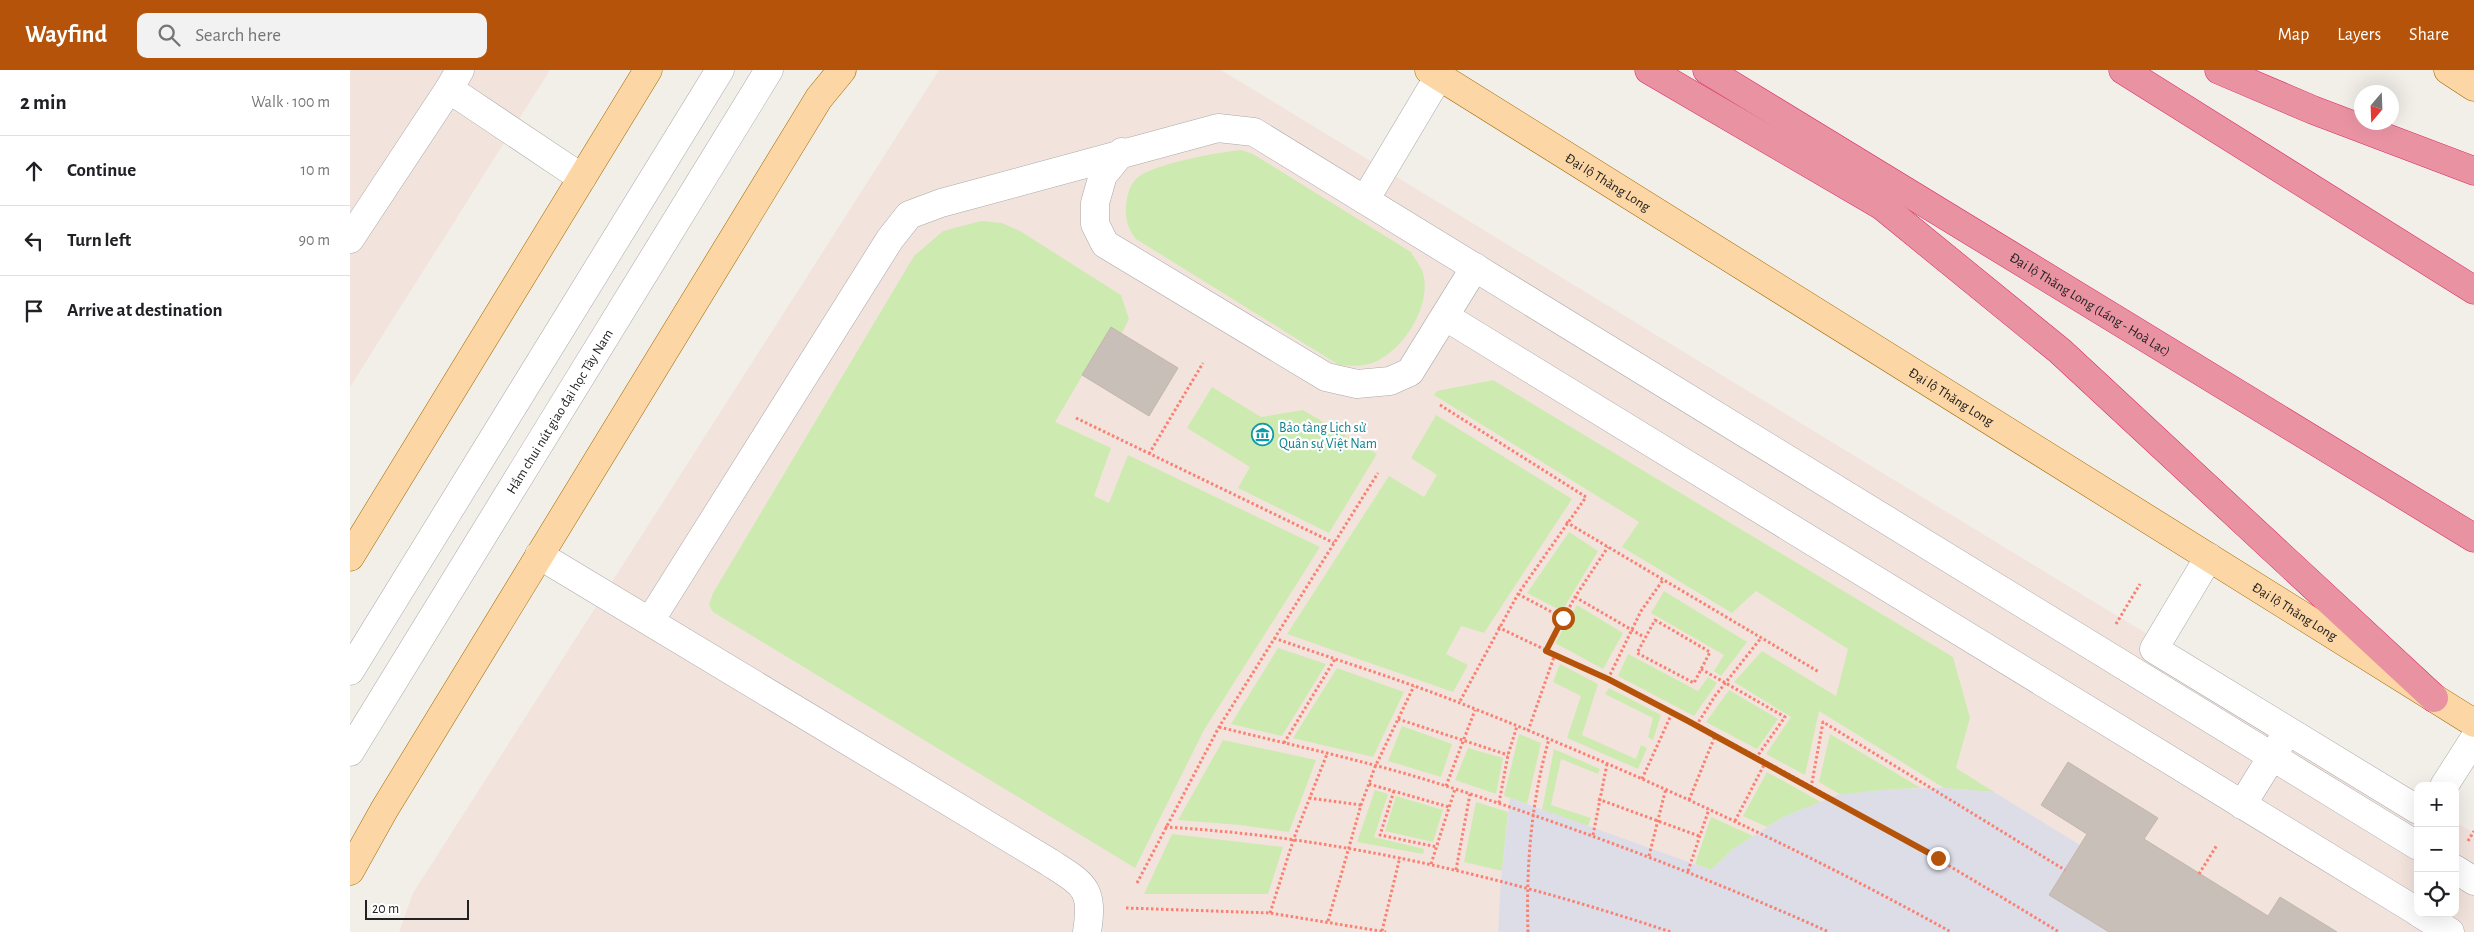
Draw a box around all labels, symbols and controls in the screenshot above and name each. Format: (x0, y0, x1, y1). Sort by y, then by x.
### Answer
search box (137, 13, 487, 58)
icon: search (155, 21, 183, 49)
text: Wayfind (25, 23, 107, 47)
text: Search here (195, 26, 281, 45)
text: Map (2278, 26, 2309, 44)
text: Layers (2337, 26, 2381, 44)
text: Share (2409, 26, 2449, 44)
north arrow (2354, 85, 2399, 130)
text: 2 min (20, 92, 67, 113)
text: Walk · 100 m (251, 94, 330, 110)
street label: Đại lộ Thăng Long (1562, 151, 1653, 214)
icon: ahead (20, 157, 48, 185)
text: Continue (67, 161, 136, 180)
text: 10 m (301, 162, 330, 178)
icon: left (20, 227, 48, 255)
text: Turn left (67, 231, 131, 250)
text: 90 m (299, 232, 330, 248)
street label: Đại lộ Thăng Long (Láng - Hoà Lạc) (2007, 250, 2173, 359)
icon: arrive (20, 297, 48, 325)
text: Arrive at destination (67, 301, 223, 320)
street label: Hầm chui nút giao đại học Tây Nam (504, 327, 616, 496)
street label: Đại lộ Thăng Long (1906, 366, 1996, 429)
place label: Bảo tàng Lịch sử Quân sự Việt Nam (1279, 421, 1377, 451)
museum icon: Bảo tàng Lịch sử Quân sự Việt Nam (1251, 423, 1275, 447)
street label: Đại lộ Thăng Long (2249, 580, 2339, 644)
route start (1552, 607, 1575, 630)
map controls (2414, 782, 2459, 917)
button: + (2414, 782, 2459, 827)
button: − (2414, 827, 2459, 872)
route end (1927, 847, 1950, 870)
button: locate (2414, 872, 2459, 917)
scale bar (365, 897, 469, 920)
text: 20 m (372, 902, 399, 916)

